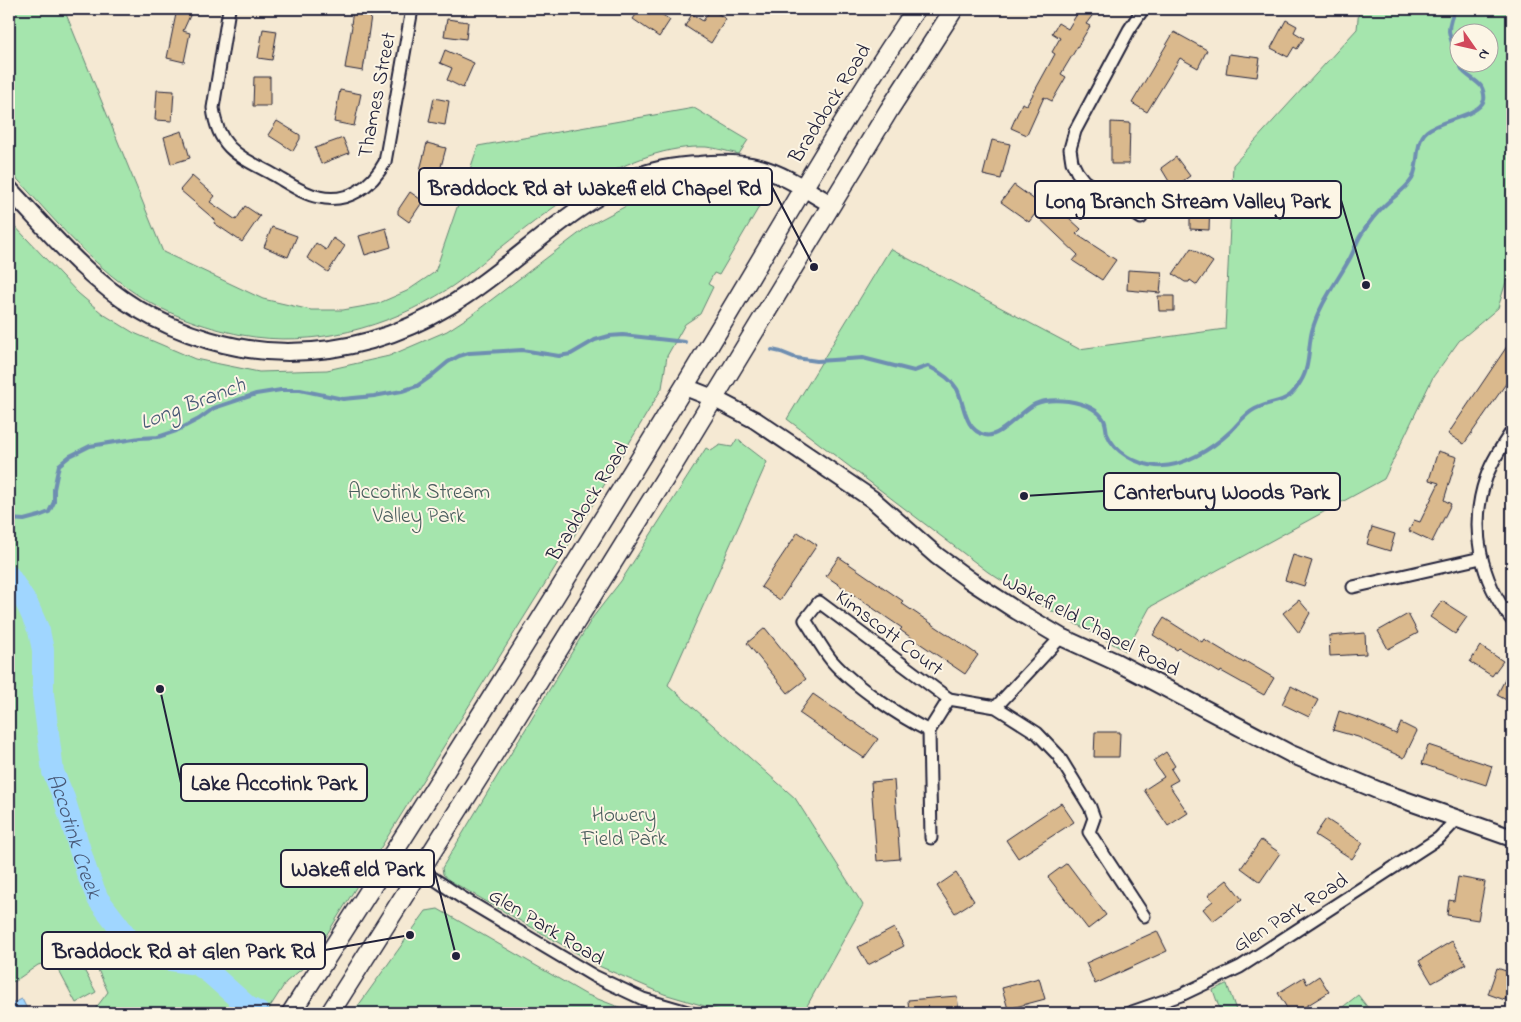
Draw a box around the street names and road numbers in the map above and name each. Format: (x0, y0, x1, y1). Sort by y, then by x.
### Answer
street label: Thames Street (351, 30, 405, 161)
street label: Braddock Road (781, 38, 880, 171)
street label: Braddock Road (539, 436, 638, 569)
street label: Wakefield Chapel Road (996, 566, 1185, 686)
street label: Kimscott Court (828, 583, 949, 684)
street label: Glen Park Road (1228, 866, 1355, 961)
street label: Glen Park Road (482, 881, 610, 974)

